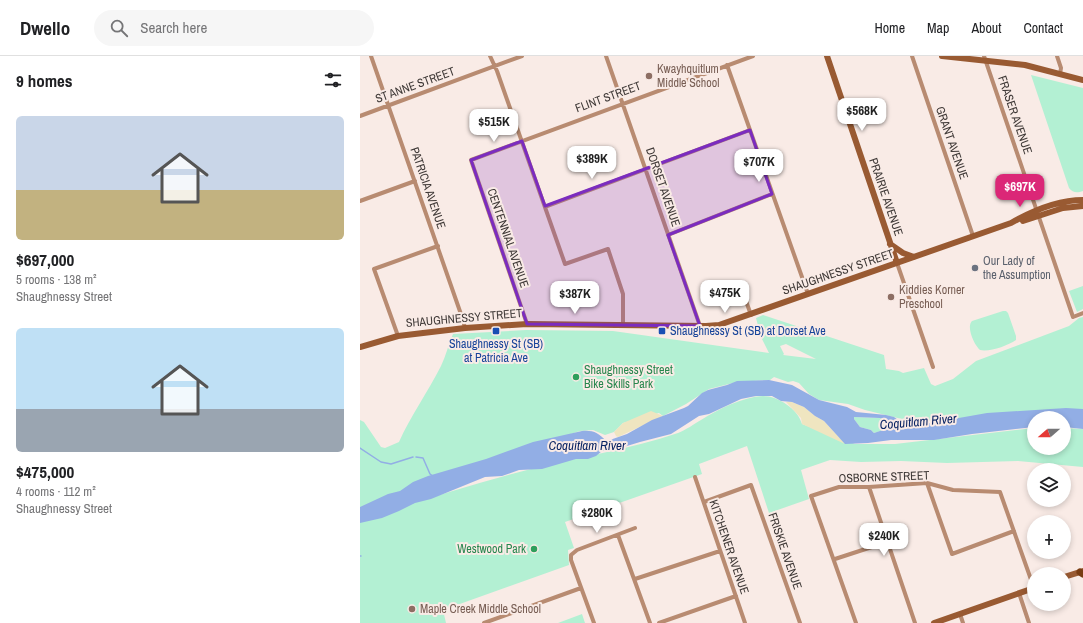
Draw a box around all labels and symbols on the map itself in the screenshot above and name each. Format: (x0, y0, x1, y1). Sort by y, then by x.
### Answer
place label: Kwayhquitlum Middle School (657, 61, 719, 91)
street label: ST ANNE STREET (373, 63, 457, 107)
marker: Kwayhquitlum Middle School (644, 71, 654, 81)
street label: FRASER AVENUE (994, 74, 1036, 156)
street label: FLINT STREET (573, 78, 643, 116)
pin: $568K (834, 98, 890, 132)
street label: GRANT AVENUE (932, 104, 972, 182)
pin: $515K (466, 109, 522, 143)
street label: PATRICIA AVENUE (407, 145, 449, 231)
street label: DORSET AVENUE (642, 145, 684, 229)
pin: $389K (564, 146, 620, 180)
pin: $707K (731, 149, 787, 183)
street label: PRAIRIE AVENUE (865, 156, 907, 238)
pin: $697K (992, 174, 1048, 208)
street label: CENTENNIAL AVENUE (484, 186, 532, 290)
street label: SHAUGHNESSY STREET (780, 245, 896, 299)
place label: Our Lady of the Assumption (983, 253, 1051, 283)
marker: Our Lady of the Assumption (970, 263, 980, 273)
pin: $475K (697, 280, 753, 314)
pin: $387K (547, 281, 603, 315)
place label: Kiddies Korner Preschool (899, 282, 965, 312)
marker: Kiddies Korner Preschool (886, 292, 896, 302)
street label: SHAUGHNESSY STREET (405, 305, 523, 331)
place label: Shaughnessy St (SB) at Dorset Ave (670, 323, 826, 339)
marker: Shaughnessy St (SB) at Patricia Ave (491, 326, 501, 336)
marker: Shaughnessy St (SB) at Dorset Ave (657, 326, 667, 336)
place label: Shaughnessy St (SB) at Patricia Ave (449, 336, 543, 366)
place label: Shaughnessy Street Bike Skills Park (584, 362, 673, 392)
marker: Shaughnessy Street Bike Skills Park (571, 372, 581, 382)
water label: Coquitlam River (879, 410, 958, 433)
north arrow (1027, 411, 1071, 455)
water label: Coquitlam River (548, 437, 626, 454)
street label: OSBORNE STREET (838, 467, 930, 487)
street label: KITCHENER AVENUE (705, 498, 753, 596)
pin: $280K (569, 500, 625, 534)
street label: FRISKIE AVENUE (764, 510, 806, 592)
pin: $240K (856, 523, 912, 557)
place label: Westwood Park (457, 541, 526, 557)
marker: Westwood Park (529, 544, 539, 554)
place label: Maple Creek Middle School (420, 601, 541, 617)
marker: Maple Creek Middle School (407, 604, 417, 614)

